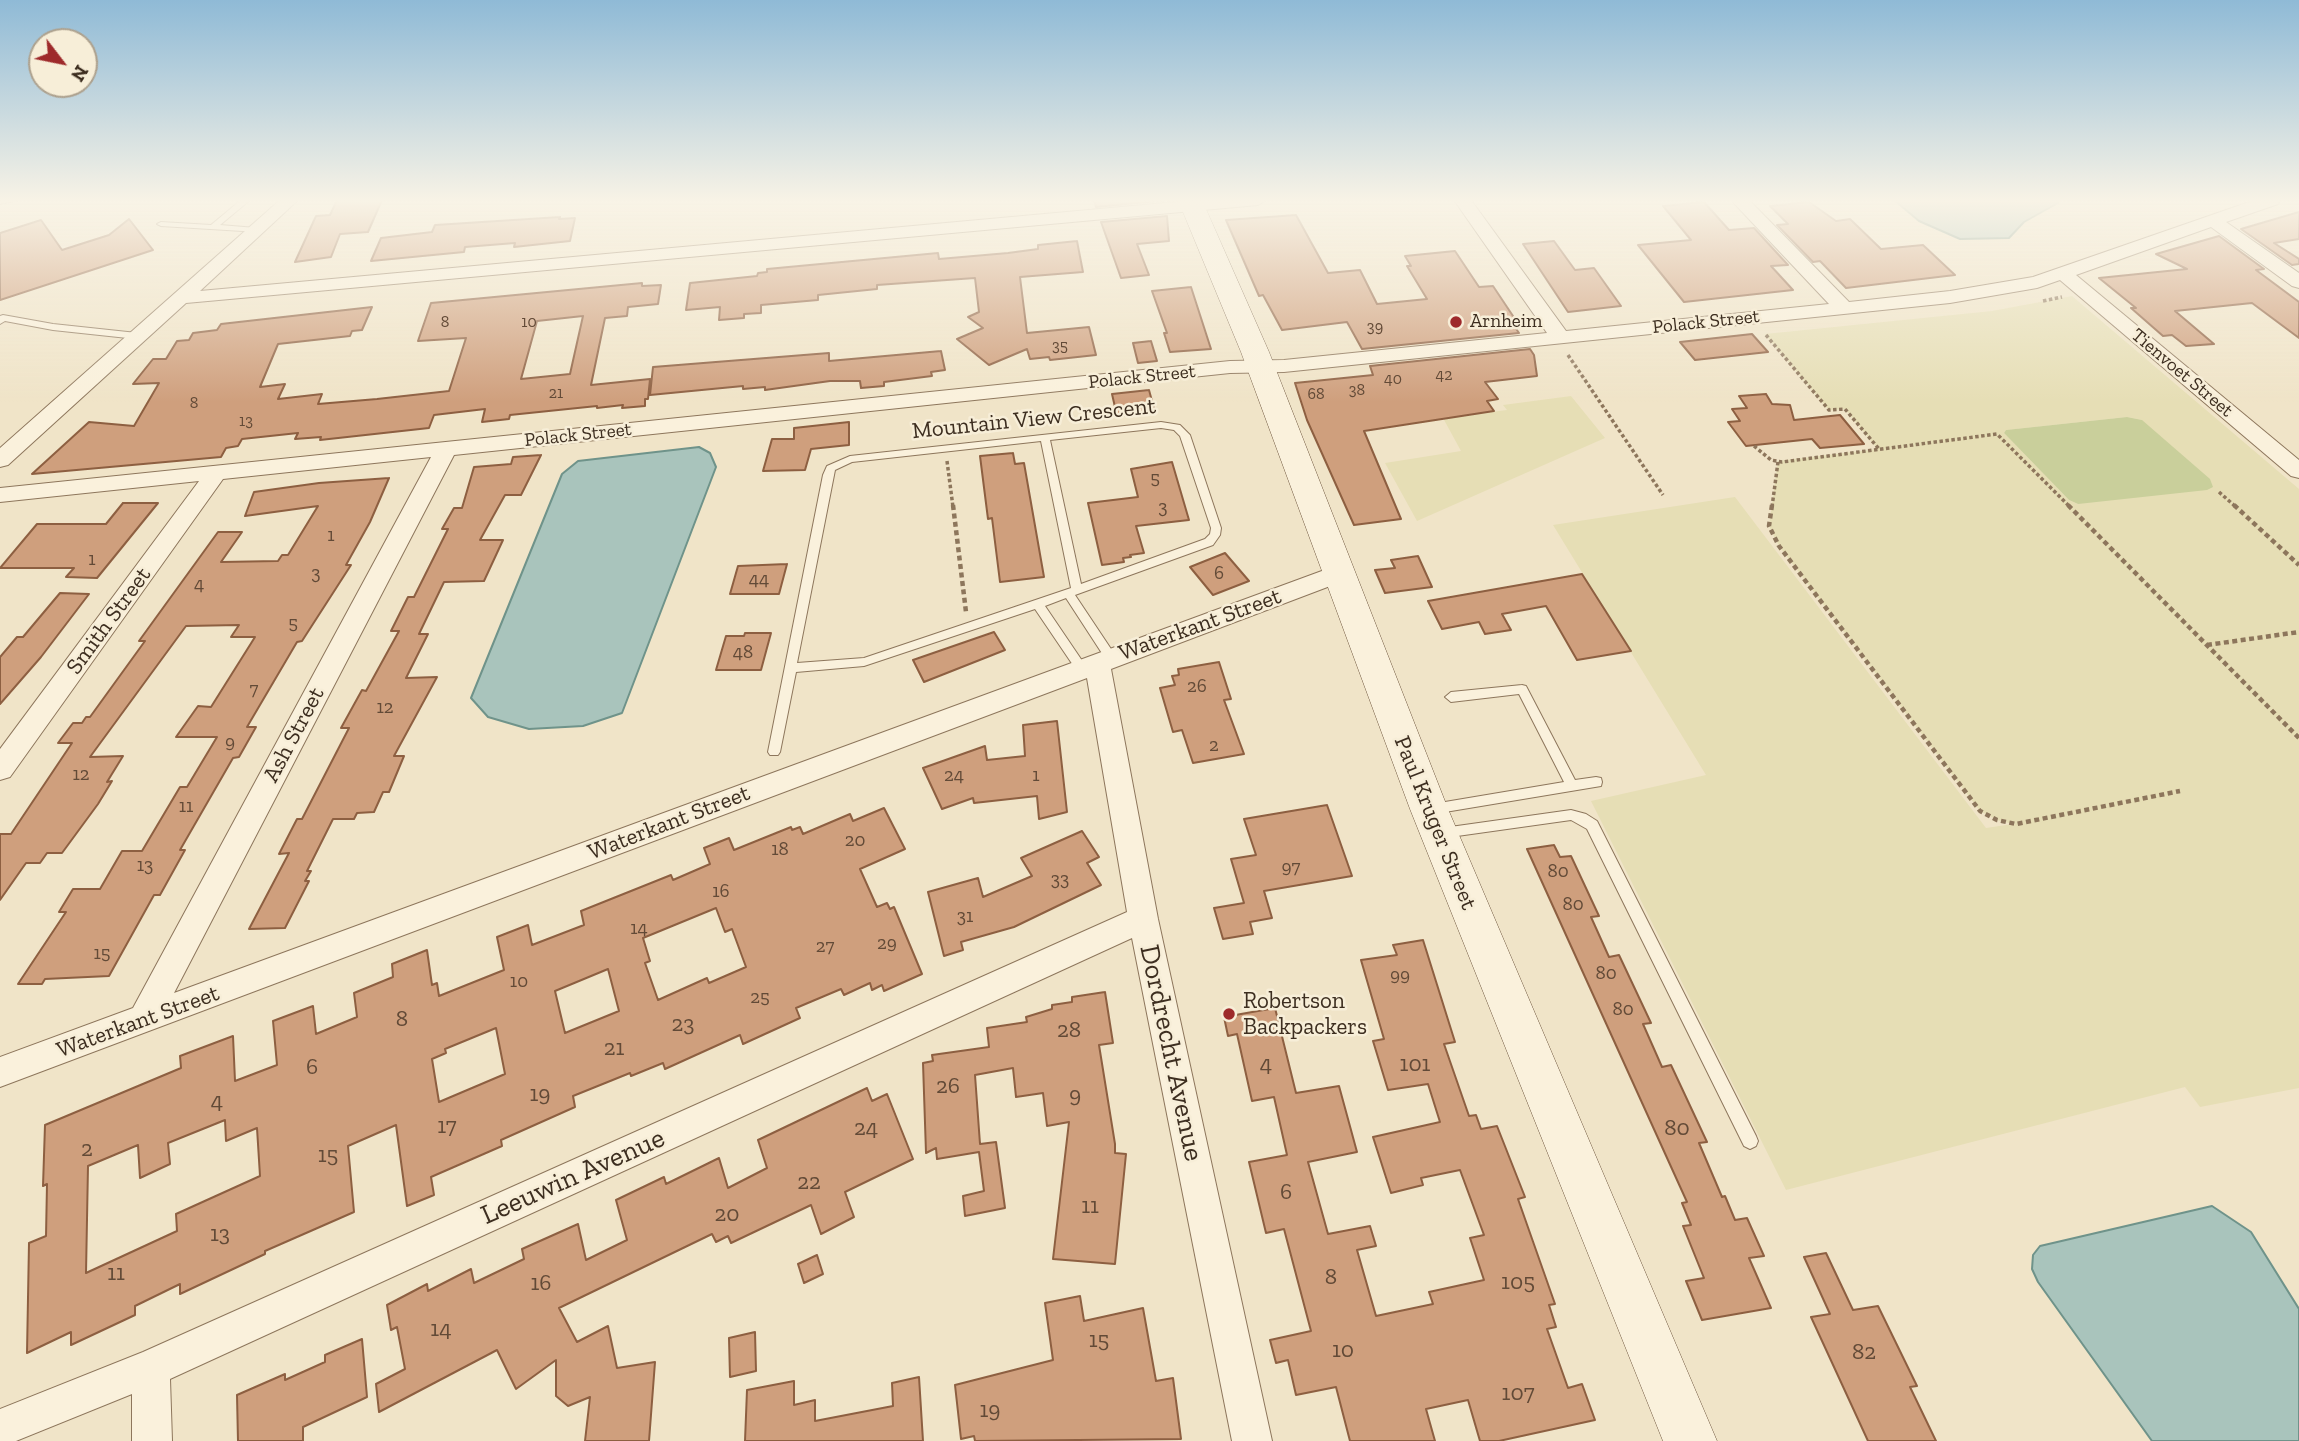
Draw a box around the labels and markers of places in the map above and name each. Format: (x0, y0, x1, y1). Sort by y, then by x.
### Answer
place label: Arnheim (1470, 311, 1542, 333)
marker: Arnheim (1448, 314, 1464, 330)
place label: Robertson Backpackers (1243, 987, 1367, 1041)
marker: Robertson Backpackers (1221, 1006, 1237, 1022)

